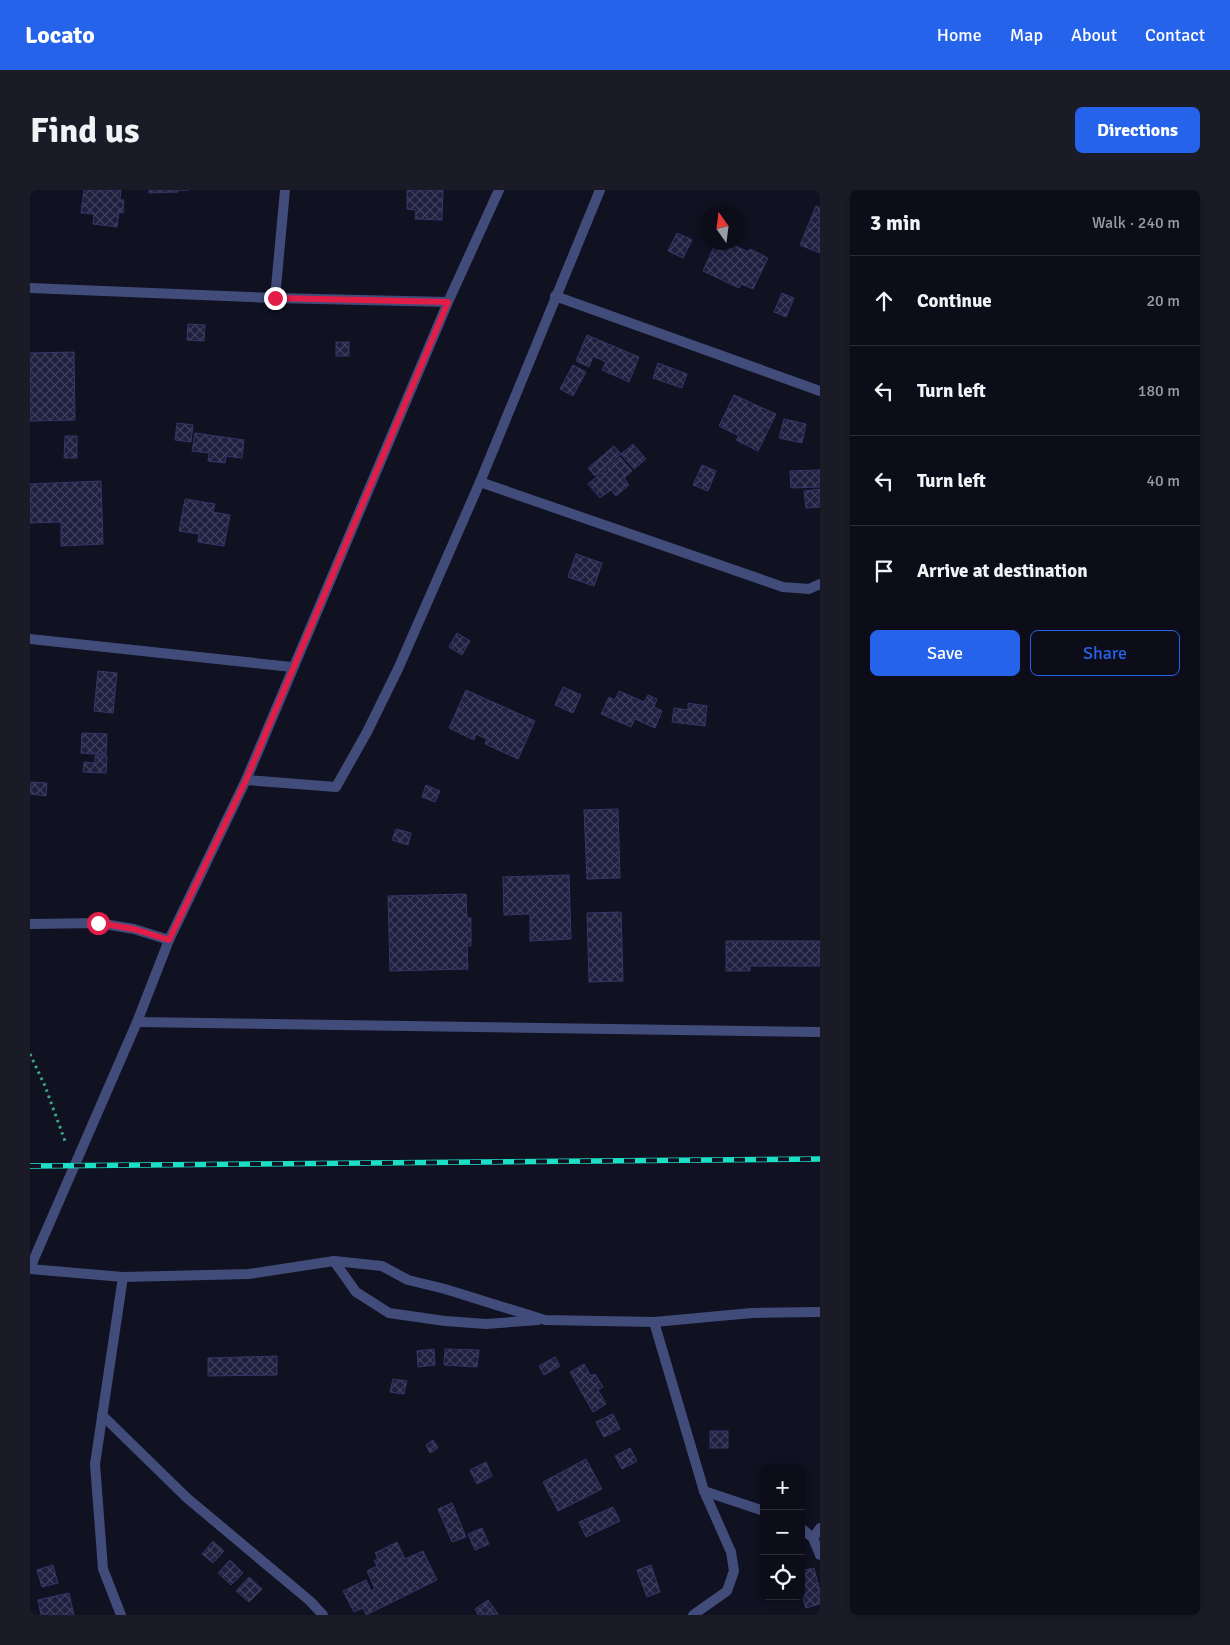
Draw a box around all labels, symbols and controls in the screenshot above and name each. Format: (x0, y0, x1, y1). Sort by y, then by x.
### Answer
text: Locato (25, 20, 95, 50)
text: Home (937, 24, 982, 46)
text: Map (1010, 24, 1043, 46)
text: About (1071, 24, 1117, 46)
text: Contact (1145, 24, 1205, 46)
button: Directions (1075, 107, 1200, 153)
text: Find us (30, 109, 140, 152)
north arrow (700, 205, 745, 250)
text: 3 min (870, 210, 921, 236)
text: Walk · 240 m (1092, 213, 1180, 233)
route end (264, 287, 287, 310)
icon: ahead (870, 287, 898, 315)
text: Continue (917, 289, 992, 313)
text: 20 m (1146, 291, 1180, 311)
icon: left (870, 377, 898, 405)
text: Turn left (917, 379, 986, 403)
text: 180 m (1138, 381, 1180, 401)
icon: left (870, 467, 898, 495)
text: Turn left (917, 469, 986, 493)
text: 40 m (1146, 471, 1180, 491)
icon: arrive (870, 557, 898, 585)
text: Arrive at destination (917, 559, 1088, 583)
button: Save (870, 630, 1020, 676)
button: Share (1030, 630, 1180, 676)
route start (87, 912, 110, 935)
map controls (760, 1465, 805, 1600)
button: + (760, 1465, 805, 1510)
button: − (760, 1510, 805, 1555)
button: locate (760, 1555, 805, 1600)

